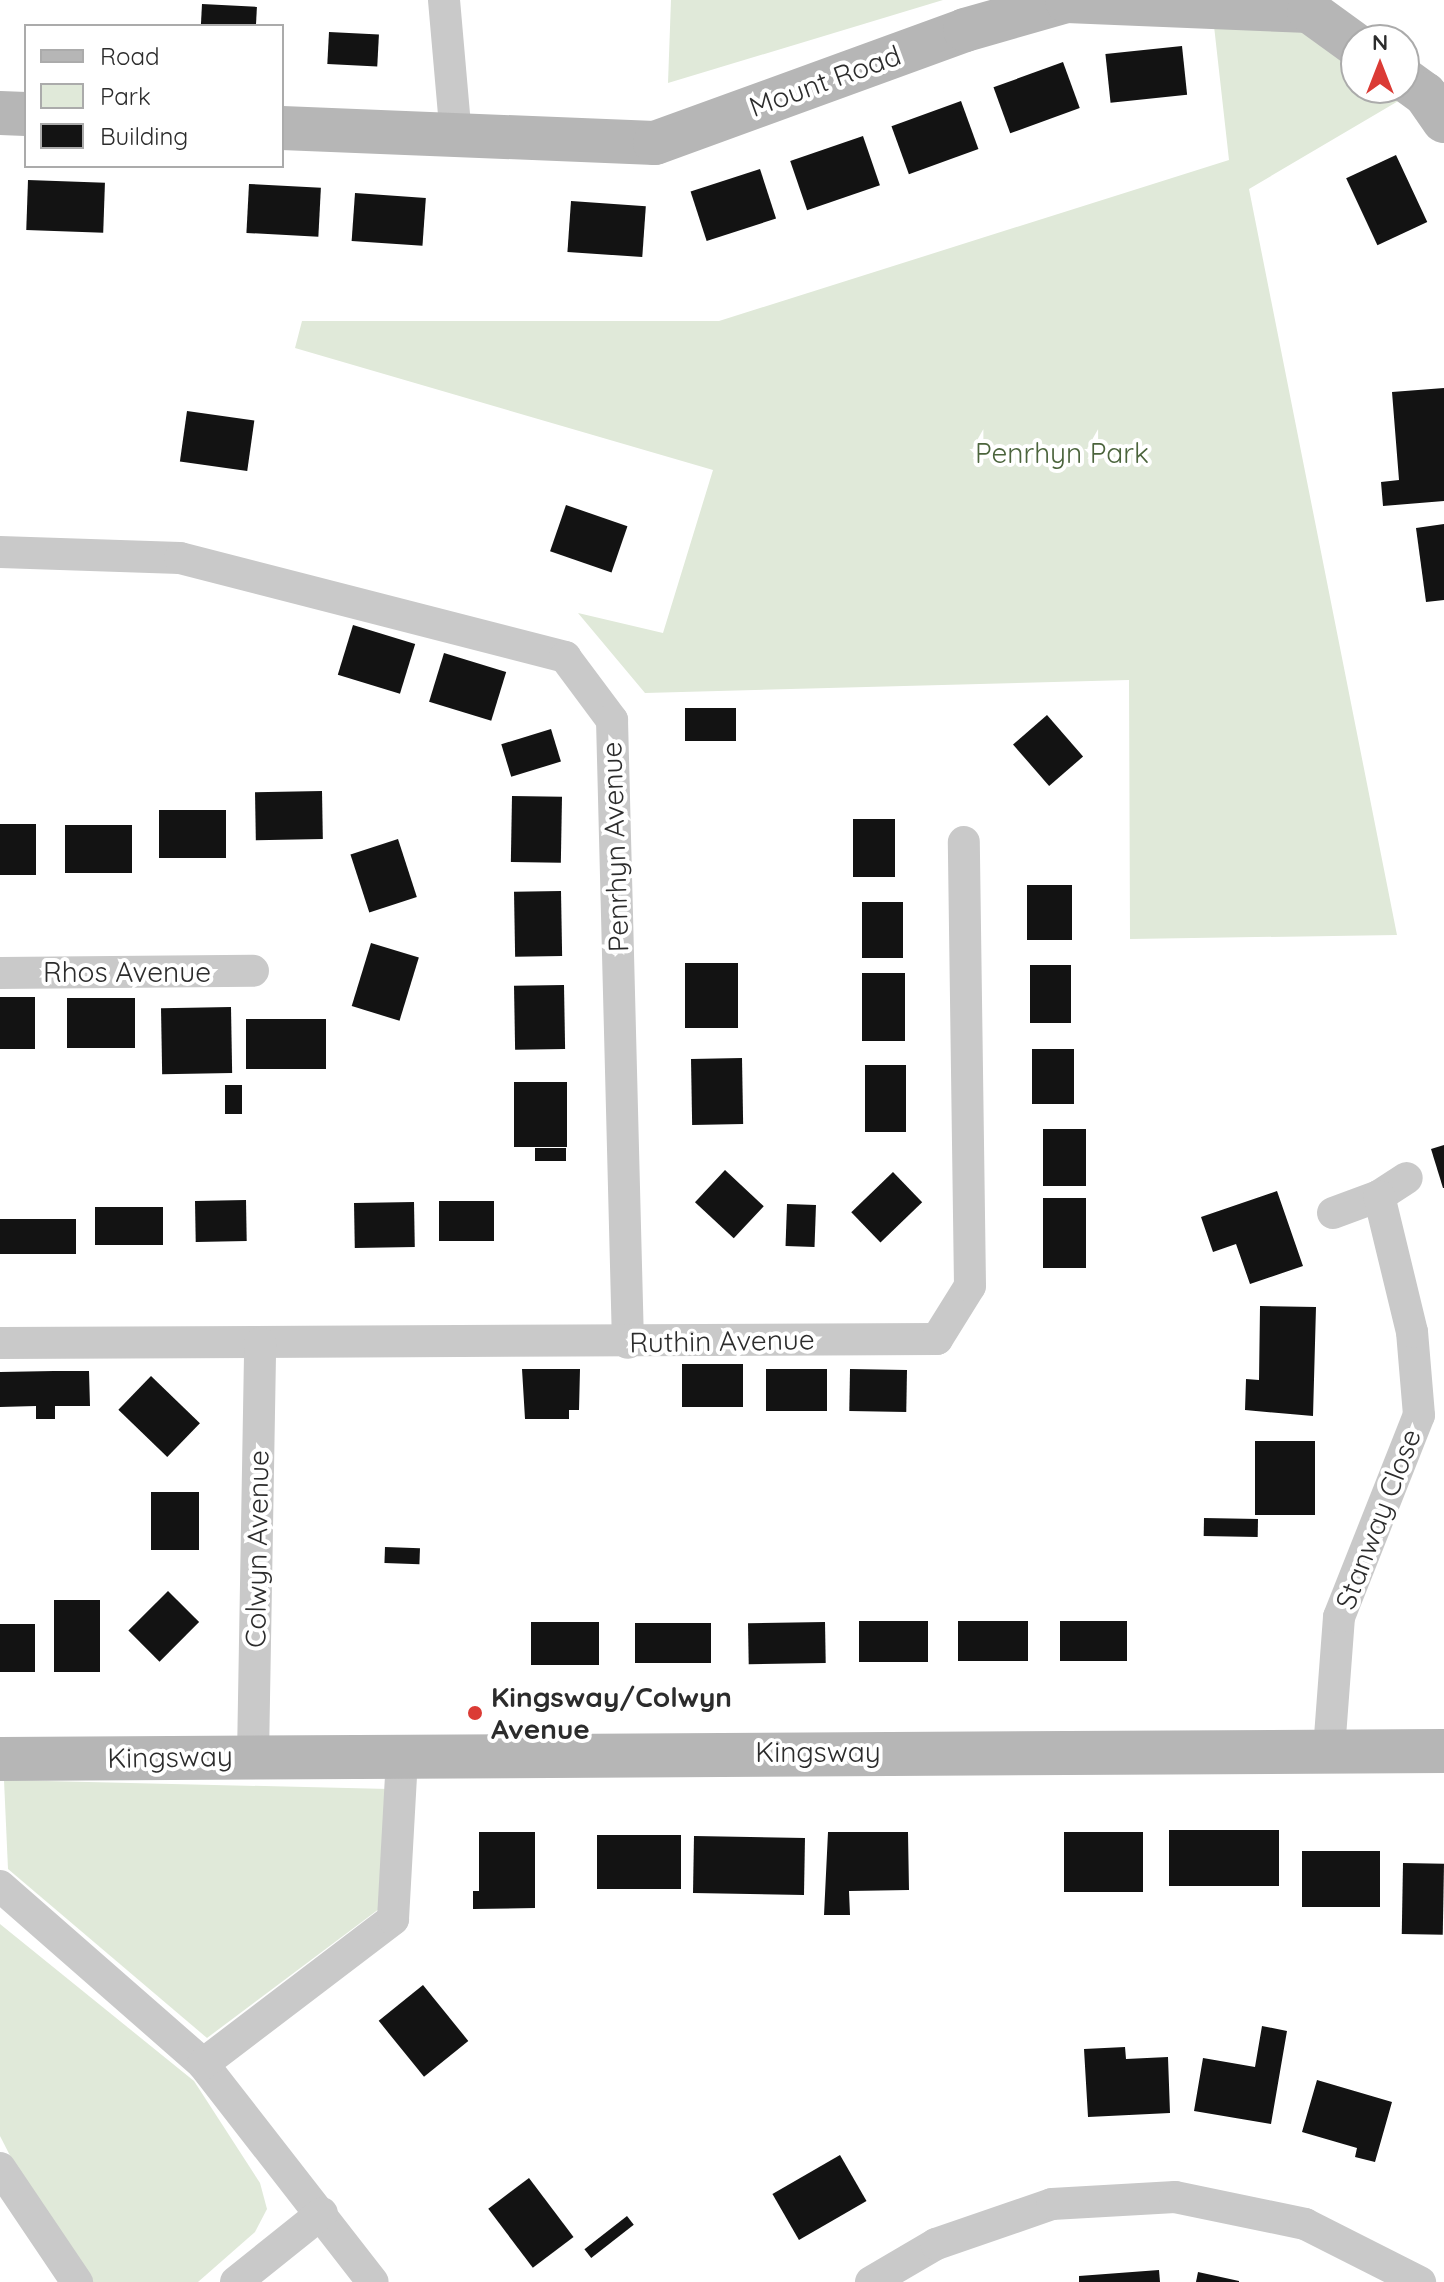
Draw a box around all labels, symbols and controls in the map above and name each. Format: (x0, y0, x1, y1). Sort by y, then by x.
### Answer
legend (24, 24, 284, 168)
north arrow (1340, 24, 1420, 104)
text: N (1372, 28, 1388, 56)
street label: Mount Road (745, 38, 905, 124)
text: Road (100, 41, 160, 71)
text: Park (100, 81, 151, 111)
text: Building (100, 121, 188, 151)
park label: Penrhyn Park (975, 436, 1149, 470)
street label: Penrhyn Avenue (595, 741, 635, 953)
street label: Rhos Avenue (43, 955, 211, 989)
street label: Ruthin Avenue (629, 1323, 815, 1359)
street label: Stanway Close (1328, 1424, 1428, 1614)
street label: Colwyn Avenue (238, 1450, 276, 1648)
place label: Kingsway/Colwyn Avenue (491, 1680, 732, 1746)
marker: Kingsway/Colwyn Avenue (466, 1704, 484, 1722)
street label: Kingsway (755, 1735, 881, 1769)
street label: Kingsway (107, 1739, 233, 1775)

